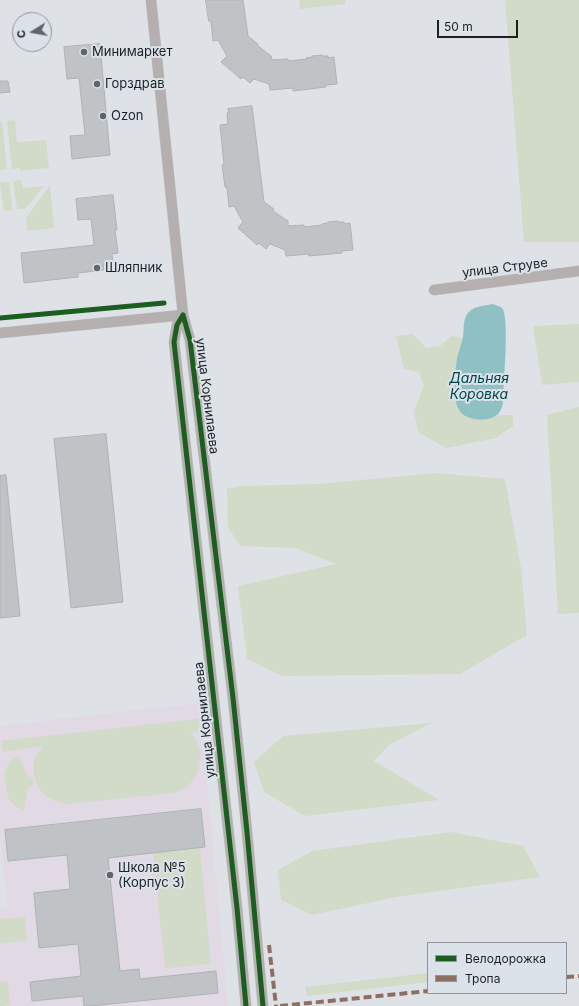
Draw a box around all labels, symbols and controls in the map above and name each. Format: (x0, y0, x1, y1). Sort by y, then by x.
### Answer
north arrow (12, 12, 52, 52)
scale bar (439, 12, 520, 38)
text: 50 m (444, 19, 473, 34)
text: С (14, 29, 29, 39)
place label: Минимаркет (92, 44, 172, 60)
marker: Минимаркет (79, 47, 89, 57)
place label: Горздрав (105, 76, 165, 92)
marker: Горздрав (92, 79, 102, 89)
place label: Ozon (111, 108, 143, 124)
marker: Ozon (98, 111, 108, 121)
street label: улица Струве (461, 255, 549, 281)
place label: Шляпник (105, 260, 162, 276)
marker: Шляпник (92, 263, 102, 273)
street label: улица Корнилаева (192, 337, 222, 455)
water label: Дальняя Коровка (449, 371, 509, 404)
street label: улица Корнилаева (191, 661, 219, 779)
place label: Школа №5 (Корпус 3) (118, 860, 186, 891)
marker: Школа №5 (Корпус 3) (105, 870, 115, 880)
legend (427, 942, 567, 994)
text: Велодорожка (465, 951, 546, 966)
text: Тропа (465, 971, 500, 986)

